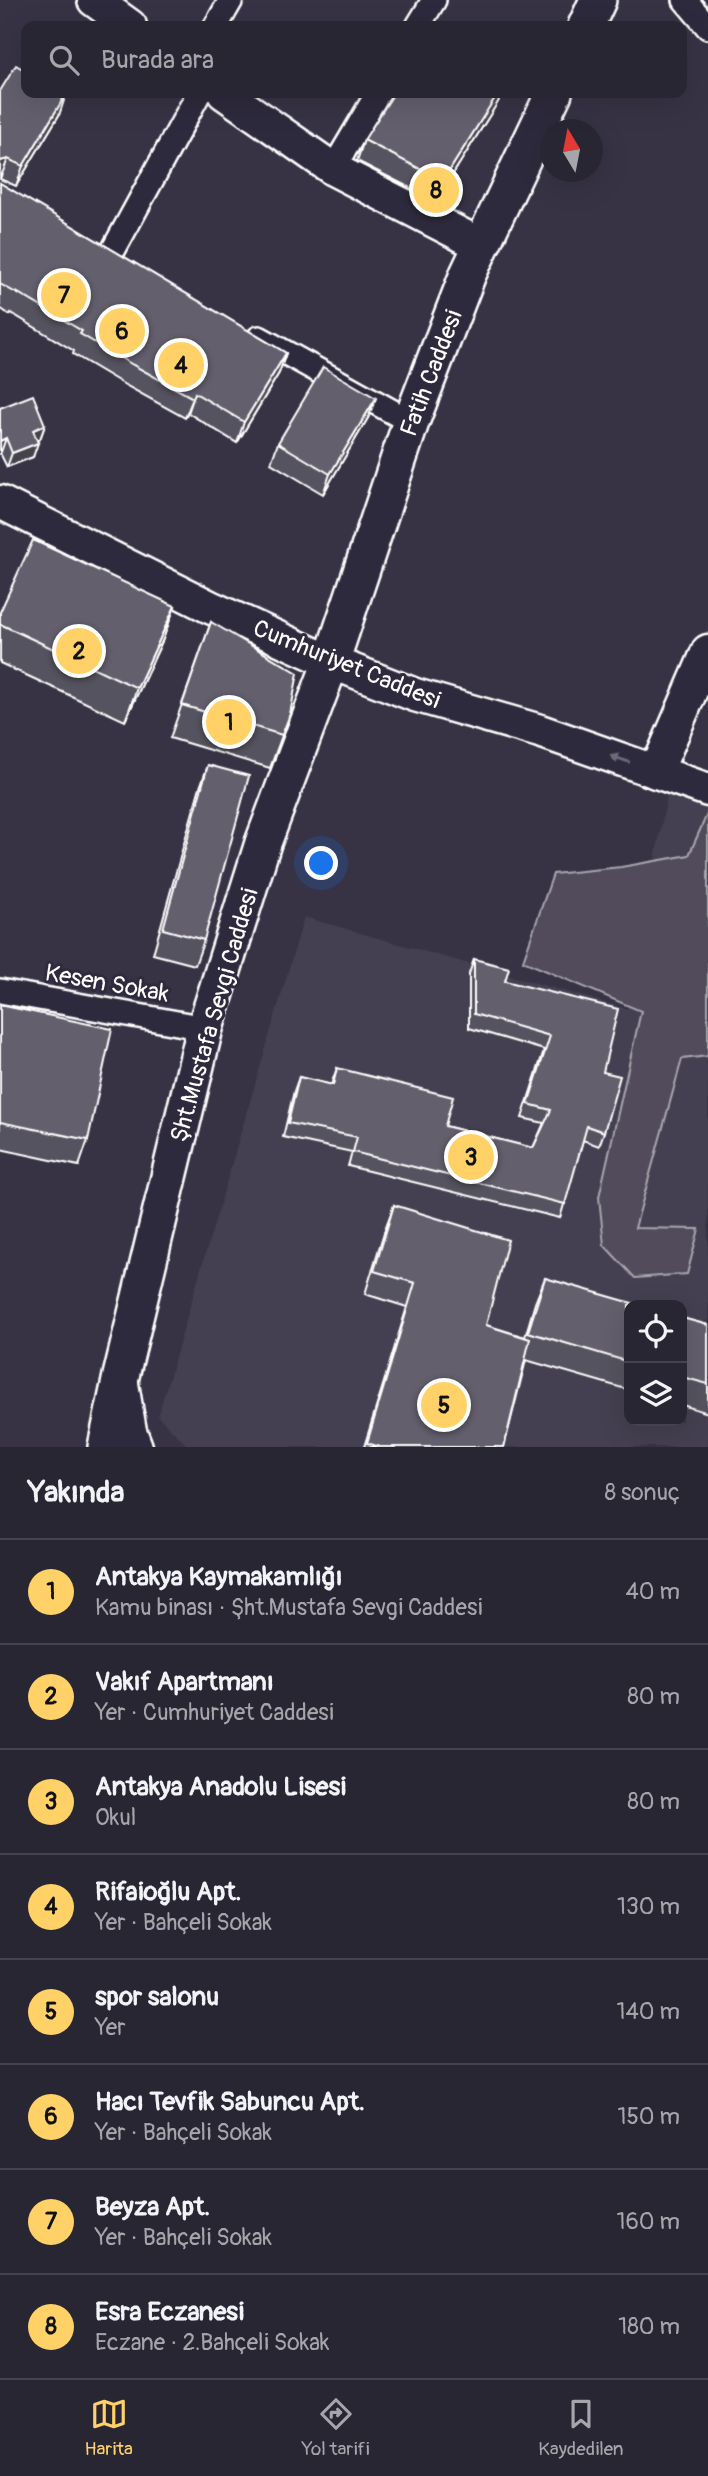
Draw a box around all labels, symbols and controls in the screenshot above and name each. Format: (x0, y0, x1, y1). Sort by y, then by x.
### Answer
search box (21, 21, 687, 98)
icon: search (45, 41, 83, 79)
text: Burada ara (101, 44, 214, 76)
north arrow (540, 119, 603, 182)
pin: 8 (413, 164, 459, 216)
pin: 7 (41, 269, 87, 321)
pin: 6 (99, 305, 145, 357)
street label: Fatih Caddesi (394, 306, 469, 440)
pin: 4 (158, 339, 204, 391)
street label: Cumhuriyet Caddesi (249, 614, 445, 715)
pin: 2 (56, 625, 102, 677)
pin: 1 (206, 696, 252, 748)
one-way arrow (610, 753, 631, 764)
your location (304, 846, 338, 880)
street label: Şht.Mustafa Sevgi Caddesi (164, 885, 265, 1145)
street label: Kesen Sokak (43, 958, 171, 1009)
pin: 3 (448, 1131, 494, 1183)
map controls (624, 1300, 687, 1426)
button: locate (624, 1300, 687, 1363)
button: layers (624, 1363, 687, 1426)
pin: 5 (421, 1379, 467, 1431)
text: Yakında (28, 1474, 124, 1511)
text: 8 sonuç (605, 1478, 680, 1507)
text: Antakya Kaymakamlığı (95, 1561, 342, 1593)
text: 1 (47, 1577, 56, 1606)
text: 40 m (626, 1577, 680, 1606)
text: Kamu binası · Şht.Mustafa Sevgi Caddesi (95, 1593, 482, 1622)
text: Vakıf Apartmanı (95, 1666, 274, 1698)
text: 2 (45, 1682, 57, 1711)
text: 80 m (627, 1682, 680, 1711)
text: Yer · Cumhuriyet Caddesi (95, 1698, 334, 1727)
text: Antakya Anadolu Lisesi (95, 1771, 346, 1803)
text: 3 (45, 1787, 57, 1816)
text: 80 m (627, 1787, 680, 1816)
text: Okul (95, 1803, 136, 1832)
text: Rifaioğlu Apt. (95, 1876, 241, 1908)
text: 4 (44, 1892, 58, 1921)
text: 130 m (617, 1892, 680, 1921)
text: Yer · Bahçeli Sokak (95, 1908, 272, 1937)
text: spor salonu (95, 1981, 219, 2013)
text: 5 (45, 1997, 57, 2026)
text: 140 m (617, 1997, 680, 2026)
text: Yer (95, 2013, 125, 2042)
text: Hacı Tevfik Sabuncu Apt. (95, 2086, 365, 2118)
text: 6 (44, 2102, 58, 2131)
text: 150 m (617, 2102, 680, 2131)
text: Yer · Bahçeli Sokak (95, 2118, 272, 2147)
text: Beyza Apt. (95, 2191, 210, 2223)
text: 7 (45, 2207, 57, 2236)
text: 160 m (616, 2207, 680, 2236)
text: Yer · Bahçeli Sokak (95, 2223, 272, 2252)
text: Esra Eczanesi (95, 2296, 244, 2328)
text: 8 (45, 2312, 57, 2341)
text: 180 m (618, 2312, 680, 2341)
text: Eczane · 2.Bahçeli Sokak (95, 2328, 329, 2357)
tab: Harita (84, 2395, 133, 2461)
tab: Yol tarifi (302, 2395, 370, 2461)
tab: Kaydedilen (538, 2395, 624, 2461)

